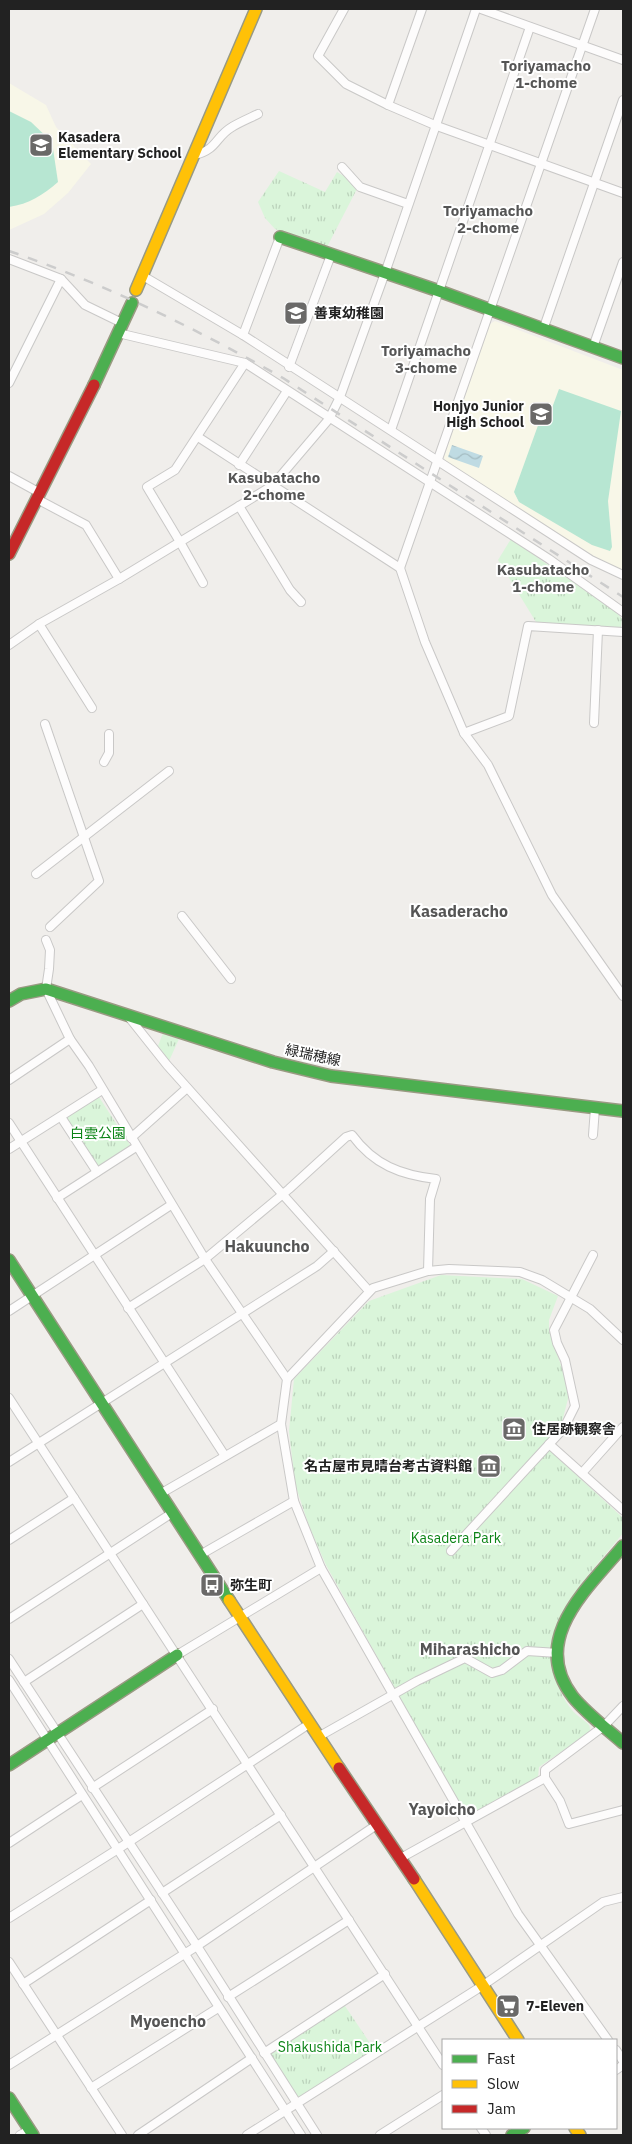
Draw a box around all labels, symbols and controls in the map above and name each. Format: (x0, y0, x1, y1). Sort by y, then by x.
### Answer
district label: Toriyamacho 1-chome (501, 56, 591, 92)
place label: Kasadera Elementary School (58, 128, 182, 162)
school or university icon: Kasadera Elementary School (28, 132, 54, 158)
district label: Toriyamacho 2-chome (443, 201, 533, 237)
school or university icon: 善東幼稚園 (283, 300, 309, 326)
place label: 善東幼稚園 (314, 304, 384, 322)
district label: Toriyamacho 3-chome (381, 341, 471, 377)
place label: Honjyo Junior High School (433, 397, 524, 431)
school or university icon: Honjyo Junior High School (528, 401, 554, 427)
district label: Kasubatacho 2-chome (228, 468, 320, 504)
district label: Kasubatacho 1-chome (497, 560, 589, 596)
district label: Kasaderacho (410, 901, 508, 921)
street label: 緑瑞穂線 (284, 1040, 342, 1070)
park label: 白雲公園 (70, 1124, 126, 1142)
district label: Hakuuncho (224, 1236, 310, 1256)
museum icon: 住居跡観察舎 (501, 1416, 527, 1442)
place label: 住居跡観察舎 (532, 1420, 616, 1438)
museum icon: 名古屋市見晴台考古資料館 (476, 1453, 502, 1479)
place label: 名古屋市見晴台考古資料館 (304, 1457, 472, 1475)
park label: Kasadera Park (411, 1529, 502, 1547)
bus stop icon: 弥生町 (199, 1572, 225, 1598)
place label: 弥生町 (230, 1576, 272, 1594)
district label: Miharashicho (420, 1639, 520, 1659)
district label: Yayoicho (408, 1799, 476, 1819)
supermarket icon: 7-Eleven (495, 1993, 521, 2019)
place label: 7-Eleven (526, 1997, 584, 2015)
district label: Myoencho (130, 2011, 206, 2031)
park label: Shakushida Park (278, 2038, 383, 2056)
legend (442, 2039, 617, 2129)
text: Fast (487, 2049, 515, 2068)
text: Slow (487, 2074, 520, 2093)
text: Jam (487, 2099, 516, 2118)

